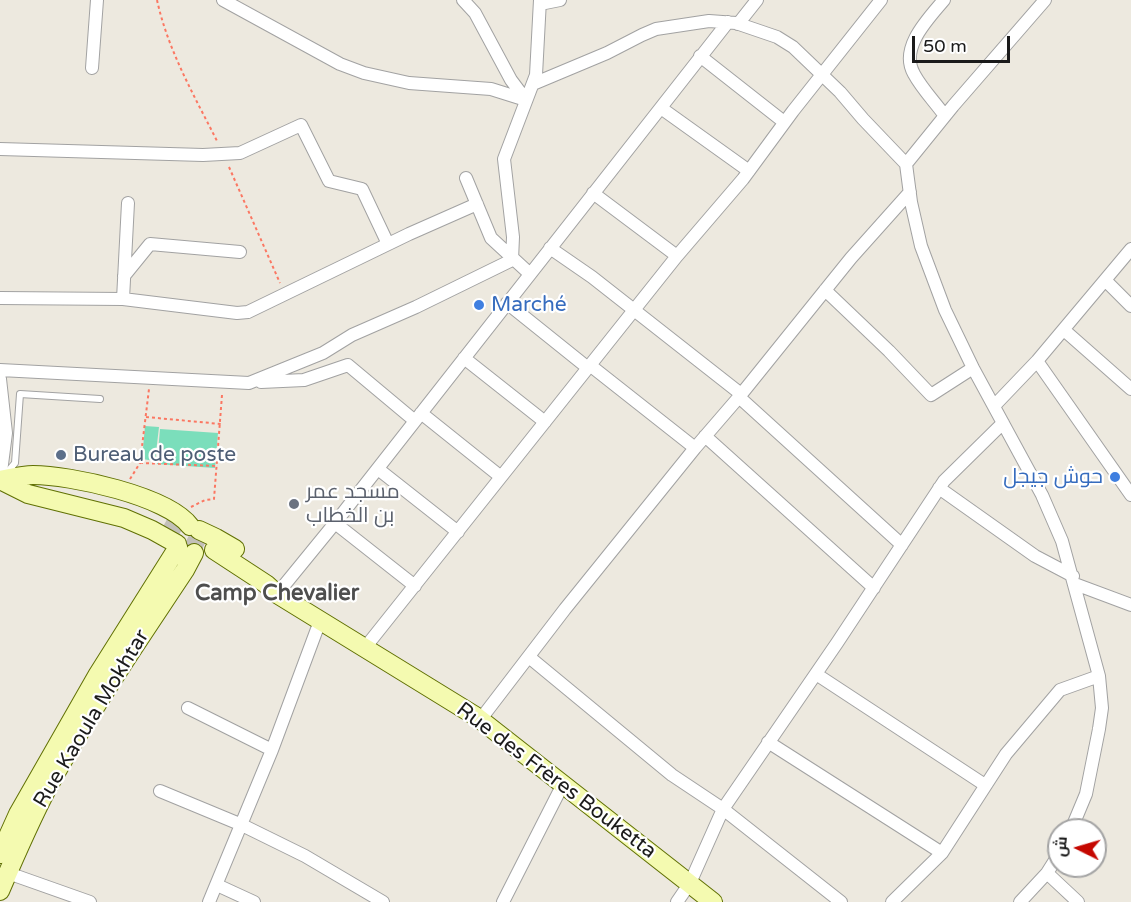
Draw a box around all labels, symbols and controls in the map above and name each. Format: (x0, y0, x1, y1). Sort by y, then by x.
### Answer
scale bar (915, 24, 1012, 62)
text: 50 m (923, 35, 967, 57)
place label: Marché (491, 292, 567, 318)
marker: Marché (472, 298, 486, 312)
place label: Bureau de poste (73, 442, 236, 468)
marker: Bureau de poste (54, 448, 68, 462)
place label: حوش جيجل (1003, 464, 1103, 490)
marker: حوش جيجل (1108, 470, 1122, 484)
place label: مسجد عمر بن الخطاب (306, 479, 400, 529)
marker: مسجد عمر بن الخطاب (287, 497, 301, 511)
district label: Camp Chevalier (195, 581, 359, 607)
street label: Rue Kaoula Mokhtar (29, 625, 155, 813)
street label: Rue des Frères Bouketta (451, 698, 661, 864)
north arrow (1047, 818, 1107, 878)
text: ش (1050, 836, 1072, 858)

